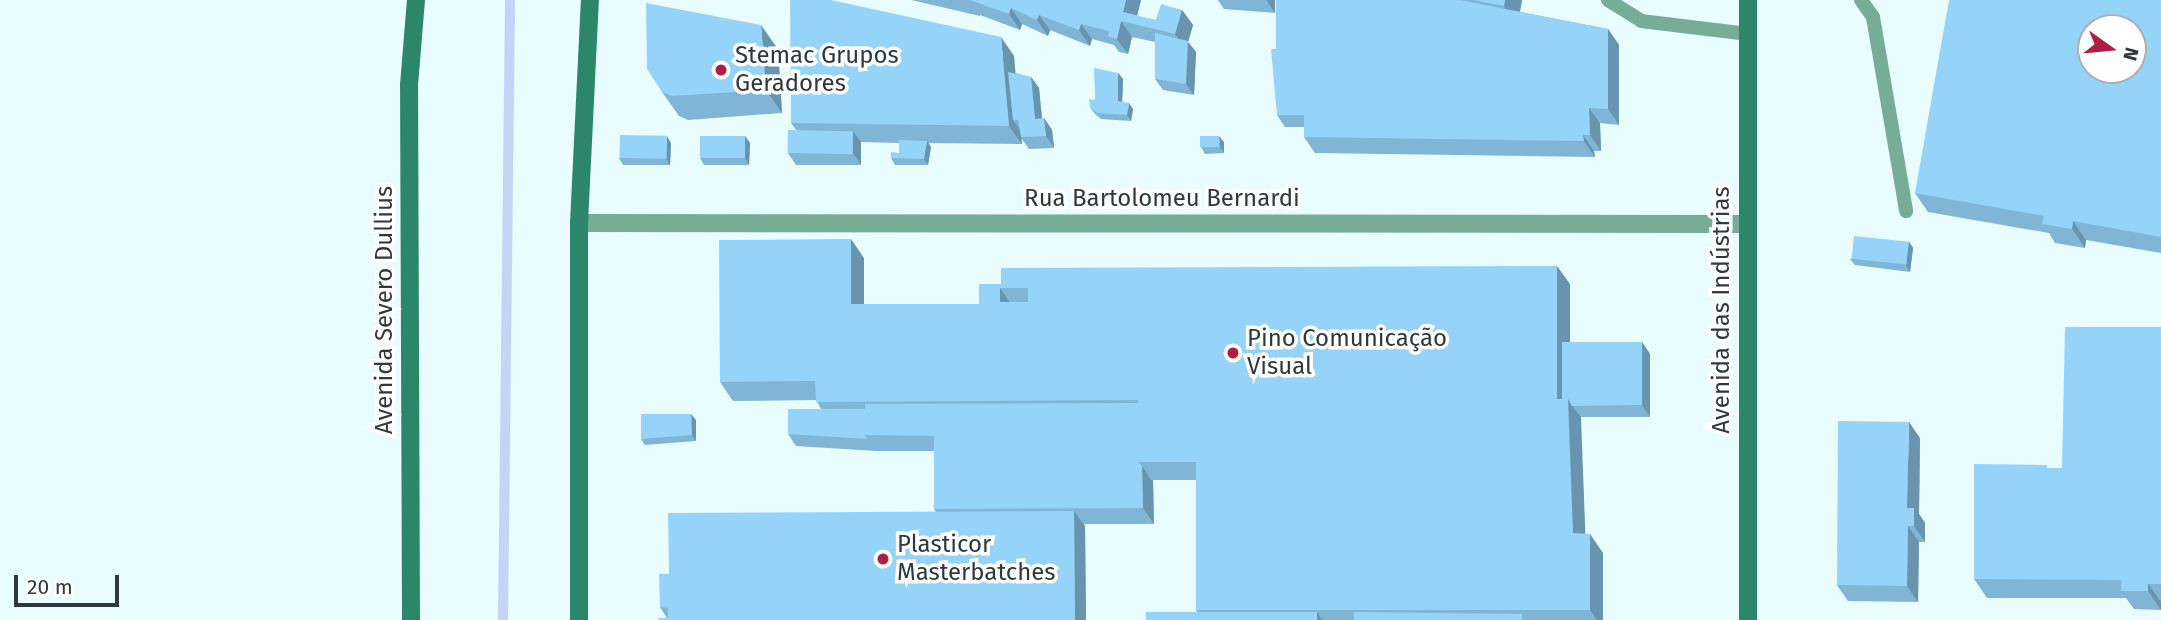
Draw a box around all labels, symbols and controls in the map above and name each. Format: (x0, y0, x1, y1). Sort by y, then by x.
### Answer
north arrow (2077, 14, 2147, 84)
place label: Stemac Grupos Geradores (735, 42, 899, 98)
text: N (2118, 45, 2144, 63)
marker: Stemac Grupos Geradores (713, 62, 729, 78)
street label: Rua Bartolomeu Bernardi (1024, 185, 1300, 213)
street label: Avenida Severo Dullius (371, 186, 399, 434)
street label: Avenida das Indústrias (1708, 186, 1736, 434)
place label: Pino Comunicação Visual (1247, 325, 1447, 381)
marker: Pino Comunicação Visual (1225, 345, 1241, 361)
place label: Plasticor Masterbatches (897, 531, 1056, 587)
marker: Plasticor Masterbatches (875, 551, 891, 567)
scale bar (18, 560, 122, 604)
text: 20 m (27, 574, 73, 600)

